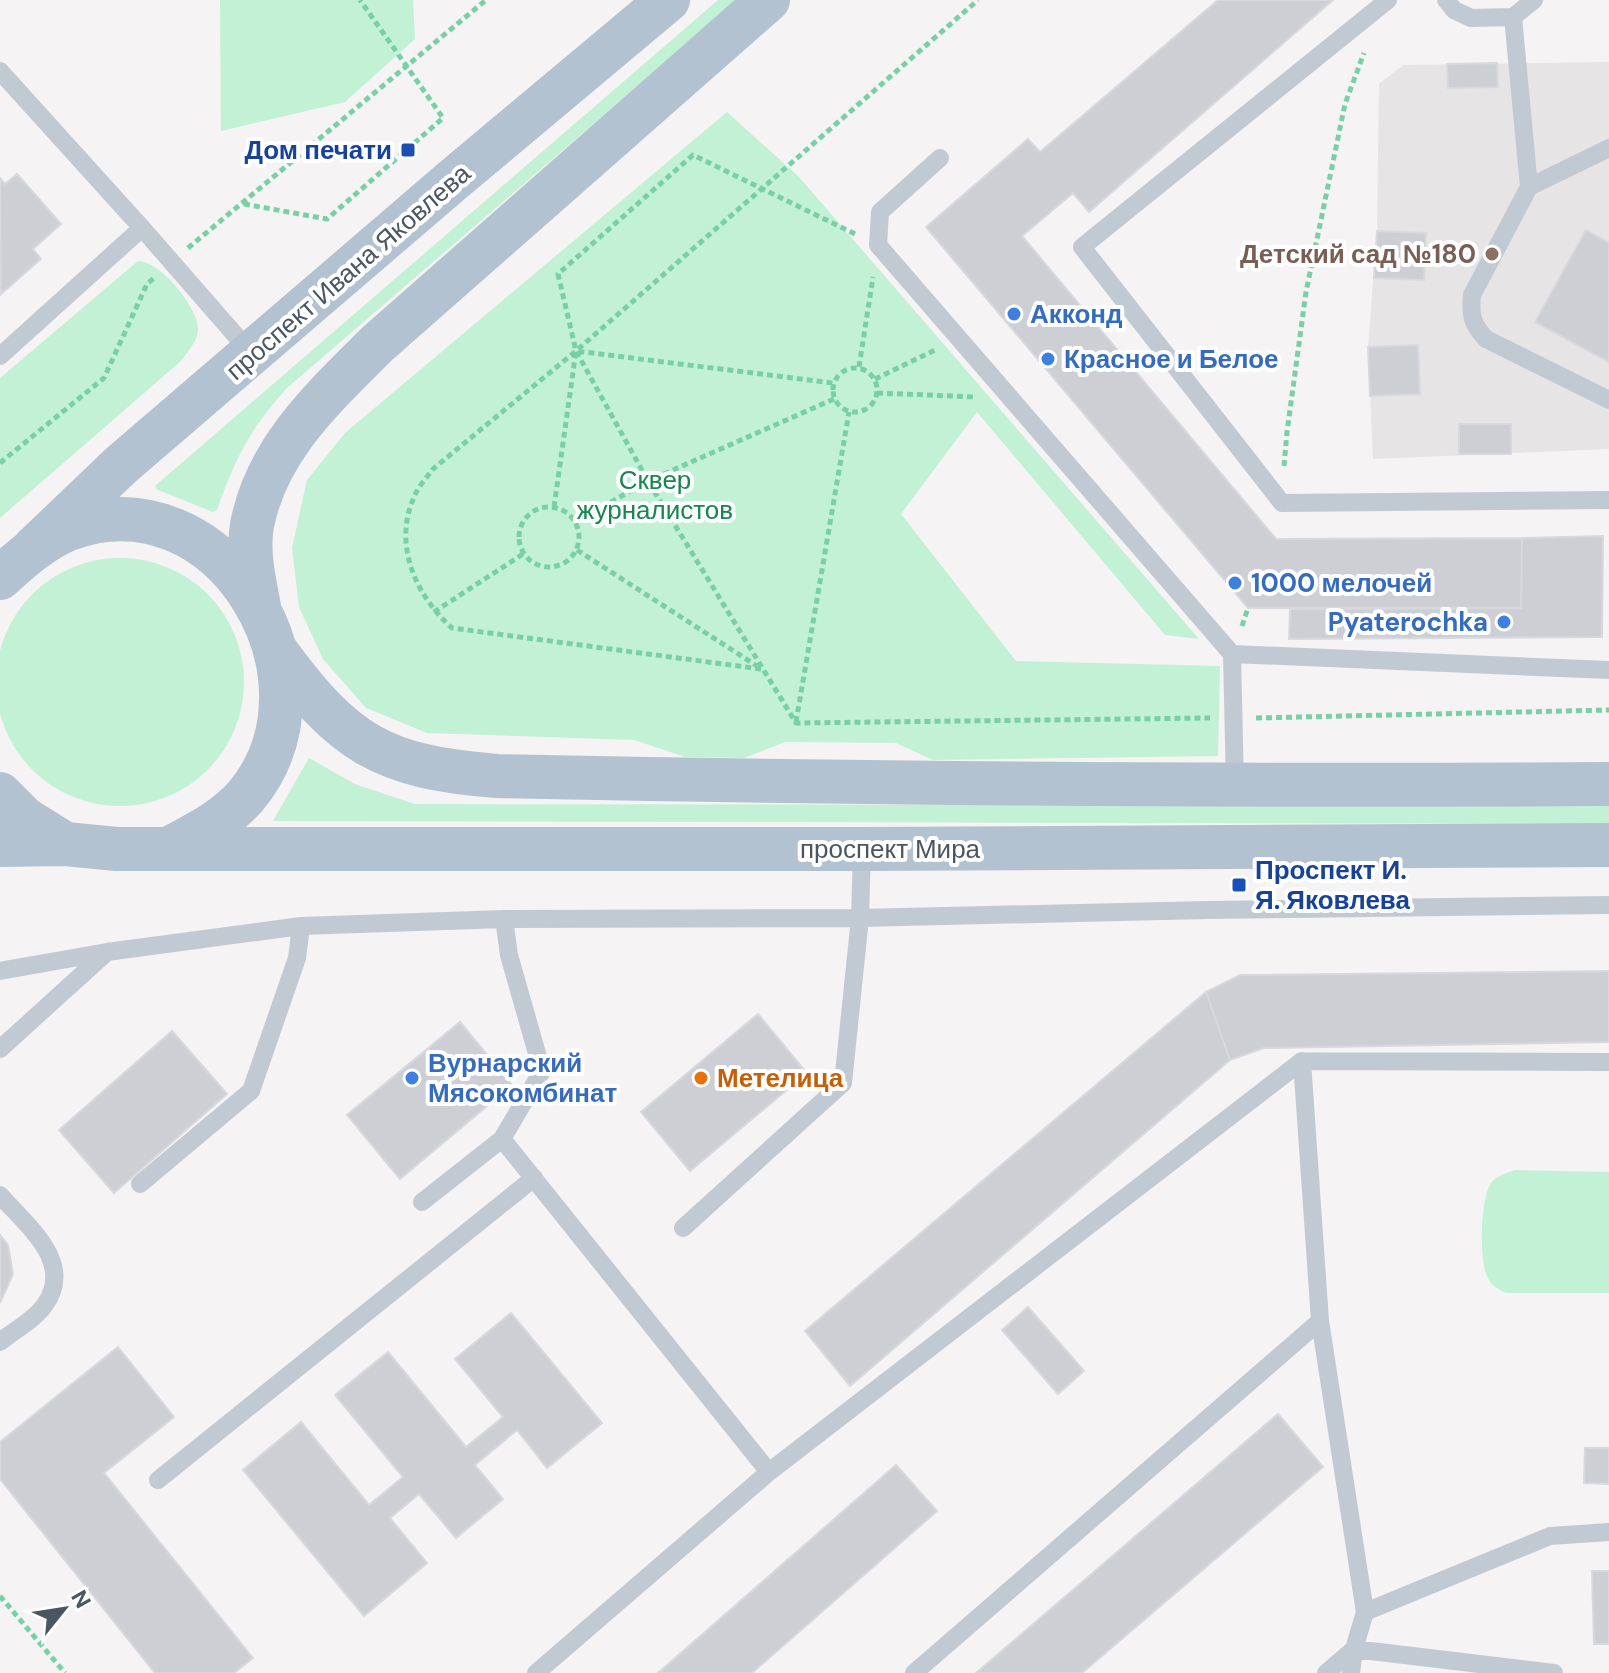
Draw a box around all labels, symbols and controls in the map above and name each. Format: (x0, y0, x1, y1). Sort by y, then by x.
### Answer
place label: Дом печати (244, 133, 392, 167)
marker: Дом печати (399, 141, 417, 159)
street label: проспект Ивана Яковлева (219, 156, 478, 388)
place label: Детский сад №180 (1240, 237, 1476, 271)
marker: Детский сад №180 (1483, 245, 1501, 263)
place label: Акконд (1030, 297, 1123, 331)
marker: Акконд (1005, 305, 1023, 323)
place label: Красное и Белое (1064, 342, 1279, 376)
marker: Красное и Белое (1039, 350, 1057, 368)
park label: Сквер журналистов (577, 463, 733, 527)
place label: 1000 мелочей (1251, 566, 1432, 600)
marker: 1000 мелочей (1226, 574, 1244, 592)
place label: Pyaterochka (1328, 605, 1488, 639)
marker: Pyaterochka (1495, 613, 1513, 631)
street label: проспект Мира (800, 832, 981, 866)
place label: Проспект И. Я. Яковлева (1255, 853, 1411, 917)
marker: Проспект И. Я. Яковлева (1230, 876, 1248, 894)
place label: Вурнарский Мясокомбинат (428, 1046, 617, 1110)
place label: Метелица (717, 1061, 844, 1095)
marker: Вурнарский Мясокомбинат (403, 1069, 421, 1087)
marker: Метелица (692, 1069, 710, 1087)
north arrow (24, 1569, 104, 1649)
text: N (64, 1585, 97, 1613)

